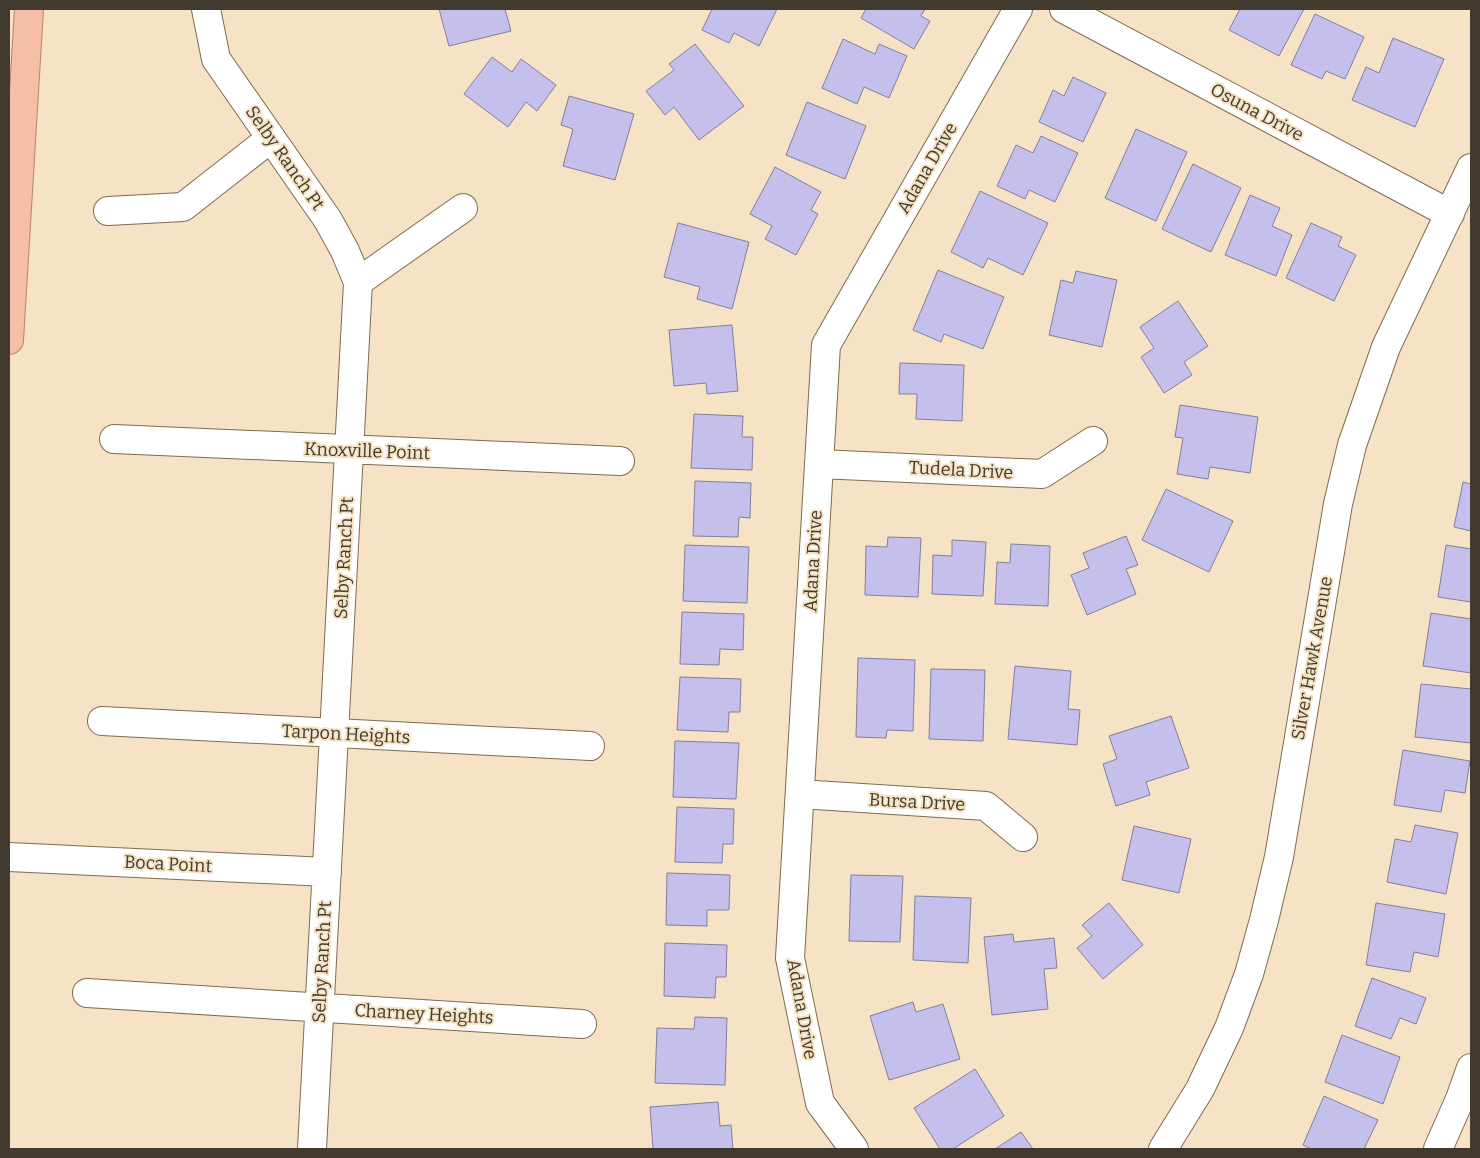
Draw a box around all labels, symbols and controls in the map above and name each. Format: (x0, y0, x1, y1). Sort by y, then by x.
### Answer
street label: Osuna Drive (1207, 78, 1307, 146)
street label: Selby Ranch Pt (241, 102, 329, 215)
street label: Adana Drive (892, 118, 962, 218)
street label: Knoxville Point (304, 438, 431, 464)
street label: Tudela Drive (908, 456, 1014, 484)
street label: Selby Ranch Pt (330, 496, 358, 620)
street label: Adana Drive (799, 510, 827, 612)
street label: Silver Hawk Avenue (1287, 574, 1337, 742)
street label: Tarpon Heights (281, 720, 411, 748)
street label: Bursa Drive (868, 788, 966, 816)
street label: Boca Point (123, 851, 213, 877)
street label: Selby Ranch Pt (308, 900, 336, 1024)
street label: Adana Drive (782, 957, 822, 1061)
street label: Charney Heights (354, 999, 494, 1029)

